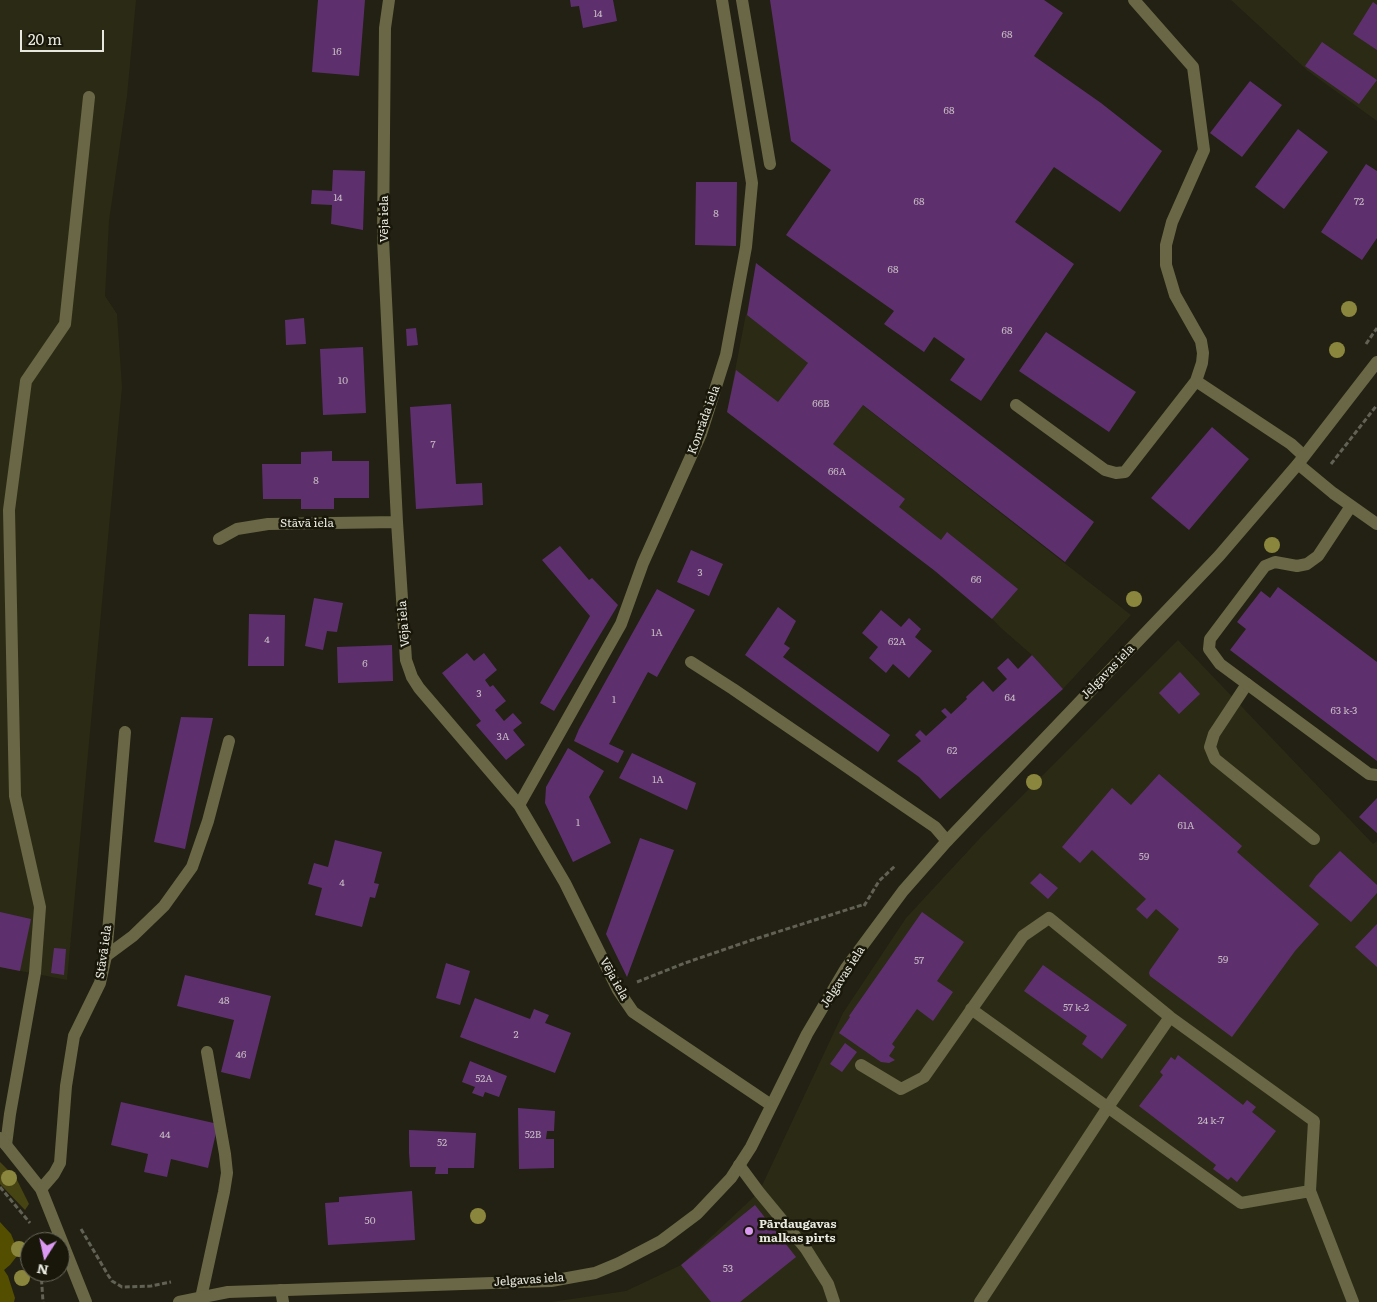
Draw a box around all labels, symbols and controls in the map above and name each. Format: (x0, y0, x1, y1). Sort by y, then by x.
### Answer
house number: 14 (593, 8, 603, 20)
scale bar (22, 20, 106, 52)
text: 20 m (28, 27, 62, 50)
house number: 68 (1002, 29, 1012, 41)
house number: 16 (332, 46, 342, 58)
house number: 68 (944, 105, 954, 117)
house number: 14 (333, 192, 343, 204)
street label: Vēja iela (377, 196, 391, 242)
house number: 68 (914, 196, 924, 208)
house number: 72 (1354, 196, 1364, 208)
house number: 8 (713, 208, 719, 220)
house number: 68 (888, 264, 898, 276)
house number: 68 (1002, 325, 1012, 337)
house number: 10 (338, 375, 348, 387)
street label: Konrāda iela (685, 384, 723, 456)
house number: 66B (812, 398, 830, 410)
house number: 7 (430, 439, 436, 451)
house number: 66A (828, 466, 846, 478)
house number: 8 (313, 475, 319, 487)
street label: Stāvā iela (280, 516, 334, 530)
house number: 3 (697, 567, 703, 579)
house number: 66 (971, 574, 981, 586)
street label: Vēja iela (395, 600, 413, 648)
house number: 1A (651, 627, 663, 639)
house number: 4 (264, 634, 270, 646)
house number: 62A (888, 636, 906, 648)
street label: Jelgavas iela (1078, 642, 1138, 702)
house number: 6 (362, 658, 368, 670)
house number: 3 (476, 688, 482, 700)
house number: 64 (1005, 692, 1015, 704)
house number: 1 (612, 694, 616, 706)
house number: 63 k-3 (1330, 705, 1358, 717)
house number: 3A (497, 731, 509, 743)
house number: 62 (947, 745, 957, 757)
house number: 1A (652, 774, 664, 786)
house number: 1 (576, 817, 580, 829)
house number: 61A (1178, 820, 1194, 832)
house number: 59 (1139, 851, 1149, 863)
house number: 4 (339, 877, 345, 889)
street label: Stāvā iela (93, 924, 115, 980)
street label: Jelgavas iela (818, 944, 868, 1010)
house number: 59 (1218, 954, 1228, 966)
street label: Vēja iela (596, 955, 632, 1003)
house number: 57 (914, 955, 924, 967)
house number: 48 (218, 995, 230, 1007)
house number: 57 k-2 (1063, 1002, 1089, 1014)
house number: 2 (513, 1029, 519, 1041)
house number: 46 (236, 1049, 246, 1061)
house number: 52A (475, 1073, 493, 1085)
house number: 24 k-7 (1198, 1115, 1224, 1127)
house number: 44 (159, 1129, 171, 1141)
house number: 52B (525, 1129, 541, 1141)
house number: 52 (437, 1137, 447, 1149)
house number: 50 (365, 1215, 375, 1227)
place label: Pārdaugavas malkas pirts (759, 1217, 836, 1245)
marker: Pārdaugavas malkas pirts (743, 1225, 755, 1237)
north arrow (20, 1232, 70, 1282)
text: N (35, 1260, 50, 1282)
house number: 53 (723, 1263, 733, 1275)
street label: Jelgavas iela (493, 1270, 565, 1290)

